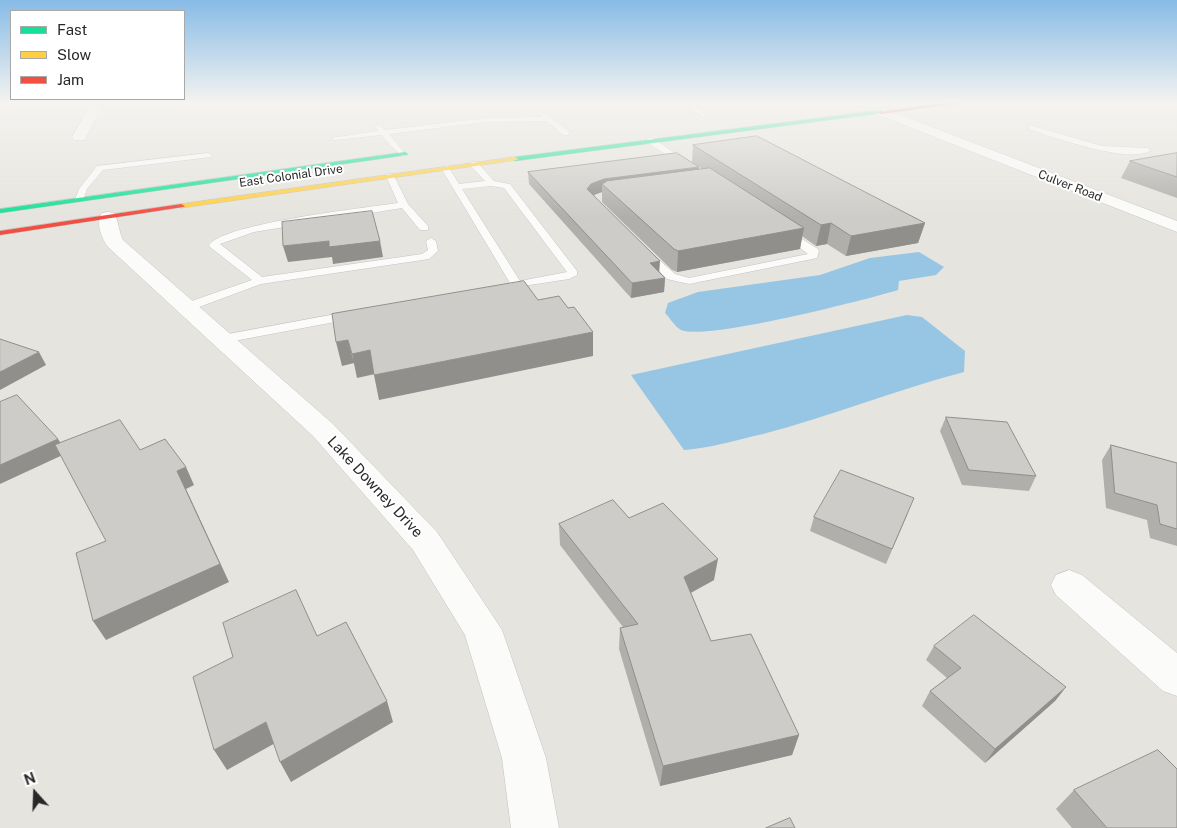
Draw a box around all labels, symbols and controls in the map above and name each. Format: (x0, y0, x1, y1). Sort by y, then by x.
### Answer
legend (10, 10, 185, 100)
text: Fast (57, 21, 87, 38)
text: Slow (57, 46, 91, 63)
text: Jam (57, 71, 84, 88)
street label: East Colonial Drive (238, 162, 344, 190)
street label: Culver Road (1036, 167, 1104, 205)
street label: Lake Downey Drive (323, 433, 427, 541)
north arrow (10, 768, 60, 818)
text: N (22, 770, 38, 788)

